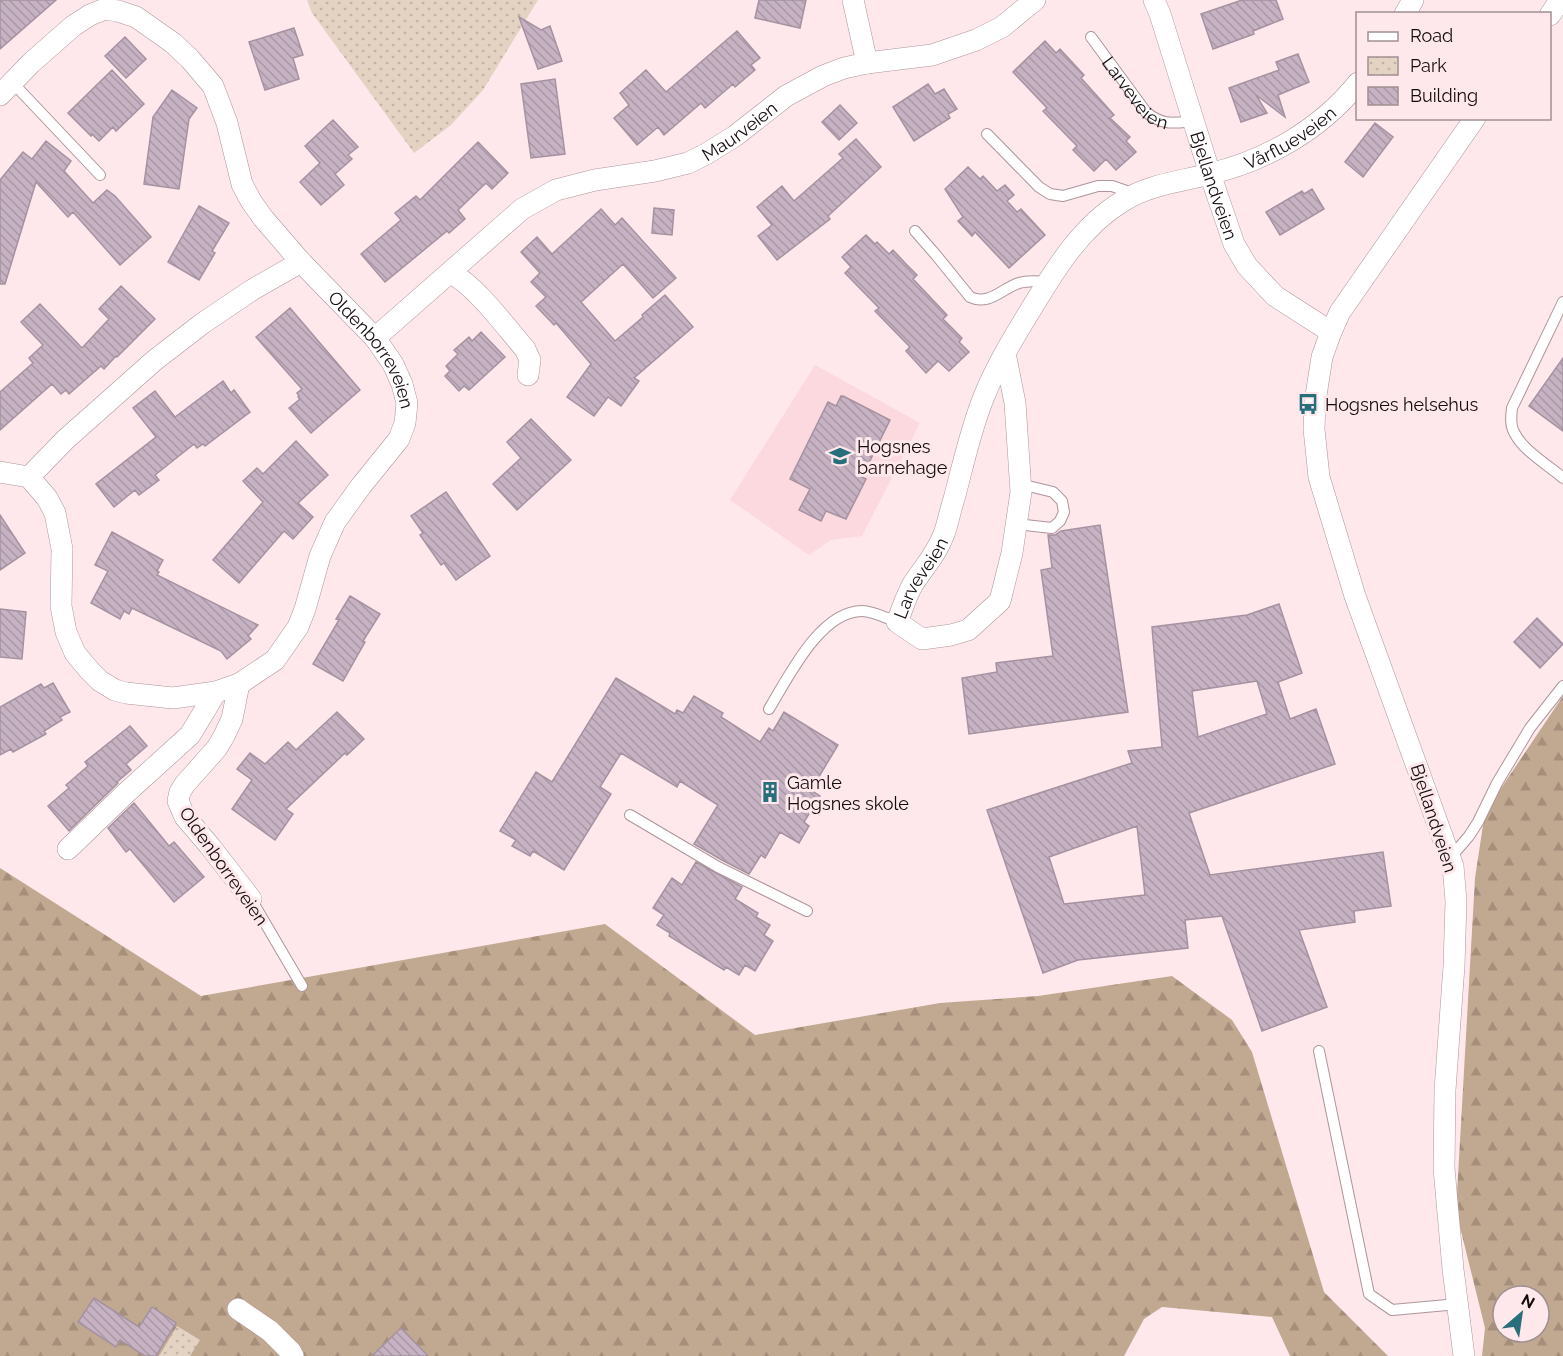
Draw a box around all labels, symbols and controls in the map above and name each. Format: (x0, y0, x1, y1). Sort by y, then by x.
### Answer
legend (1356, 12, 1551, 120)
text: Road (1410, 25, 1453, 46)
street label: Larveveien (1098, 52, 1171, 133)
text: Park (1410, 55, 1447, 76)
text: Building (1410, 85, 1478, 106)
street label: Maurveien (698, 97, 781, 165)
street label: Vårflueveien (1241, 102, 1340, 173)
street label: Bjellandveien (1187, 129, 1242, 242)
street label: Oldenborreveien (324, 286, 418, 411)
bus stop icon: Hogsnes helsehus (1296, 392, 1320, 416)
place label: Hogsnes helsehus (1325, 394, 1478, 415)
place label: Hogsnes barnehage (857, 436, 948, 478)
school or university icon: Hogsnes barnehage (828, 444, 852, 468)
street label: Larveveien (889, 534, 952, 621)
street label: Bjellandveien (1407, 761, 1461, 875)
place label: Gamle Hogsnes skole (787, 772, 909, 814)
building icon: Gamle Hogsnes skole (758, 780, 782, 804)
street label: Oldenborreveien (175, 803, 273, 929)
north arrow (1491, 1284, 1551, 1344)
text: N (1518, 1290, 1538, 1313)

